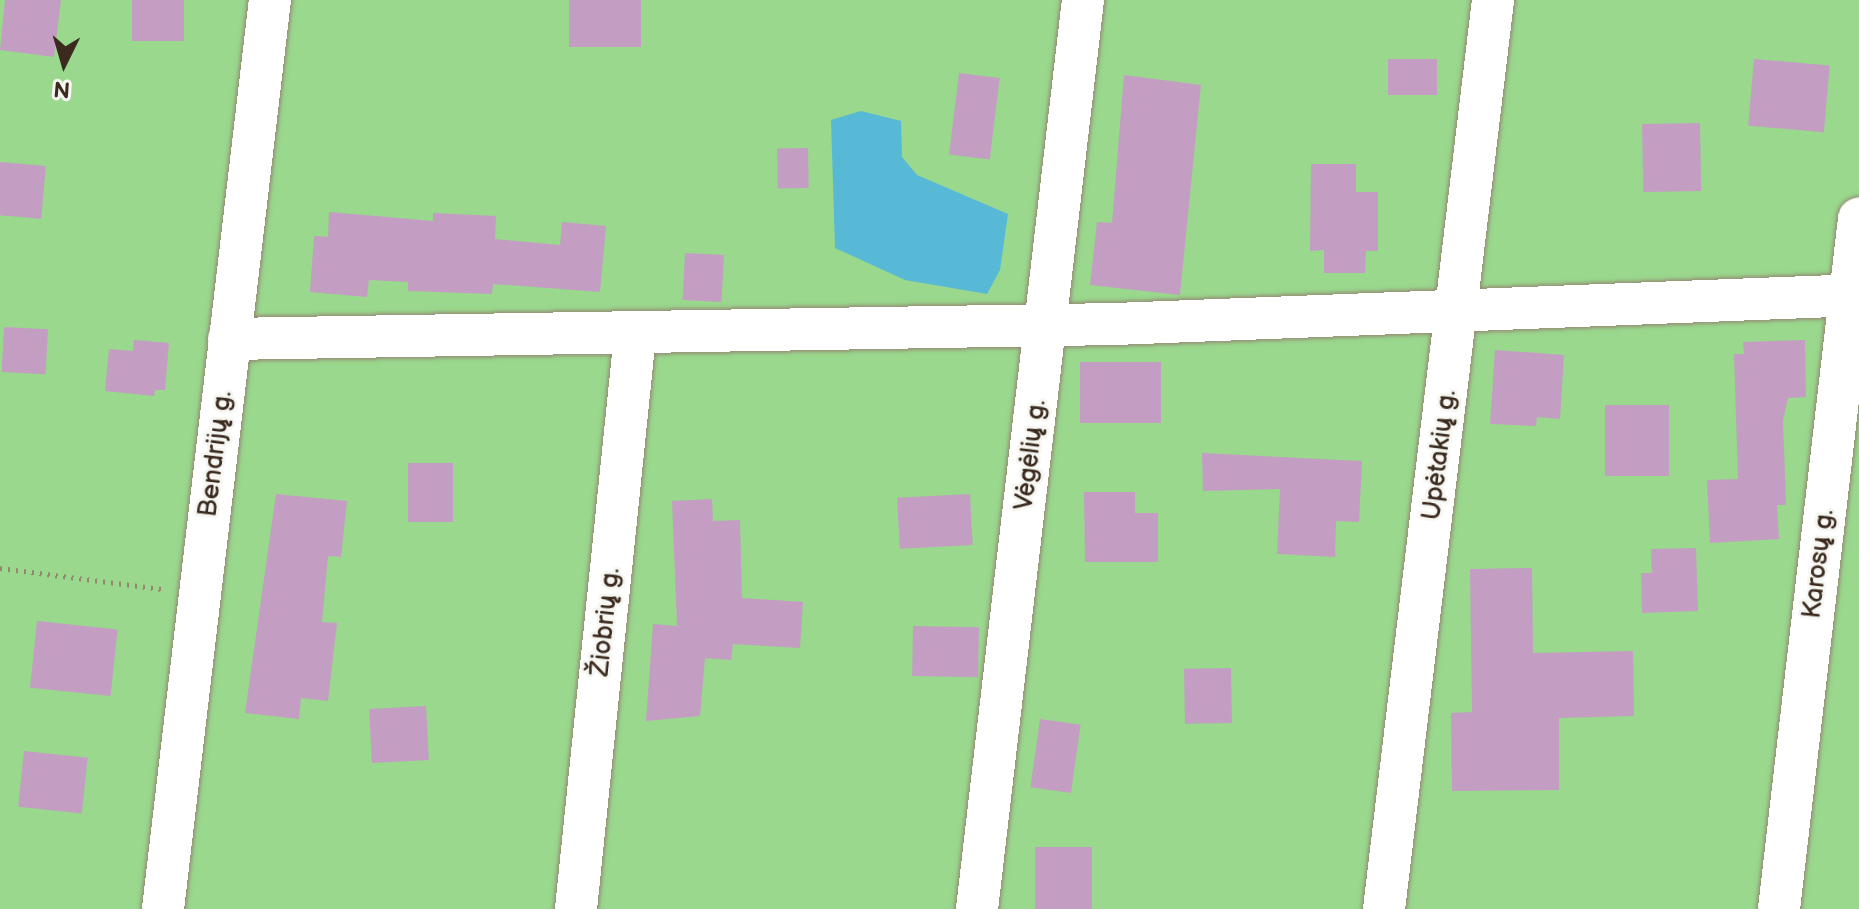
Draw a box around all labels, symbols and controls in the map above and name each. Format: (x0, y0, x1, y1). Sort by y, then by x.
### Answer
north arrow (24, 24, 104, 104)
text: N (52, 74, 71, 103)
street label: Upėtakių g. (1417, 388, 1463, 522)
street label: Bendrijų g. (193, 389, 239, 519)
street label: Vėgėlių g. (1009, 398, 1053, 512)
street label: Karosų g. (1797, 508, 1841, 620)
street label: Žiobrių g. (585, 566, 627, 678)

